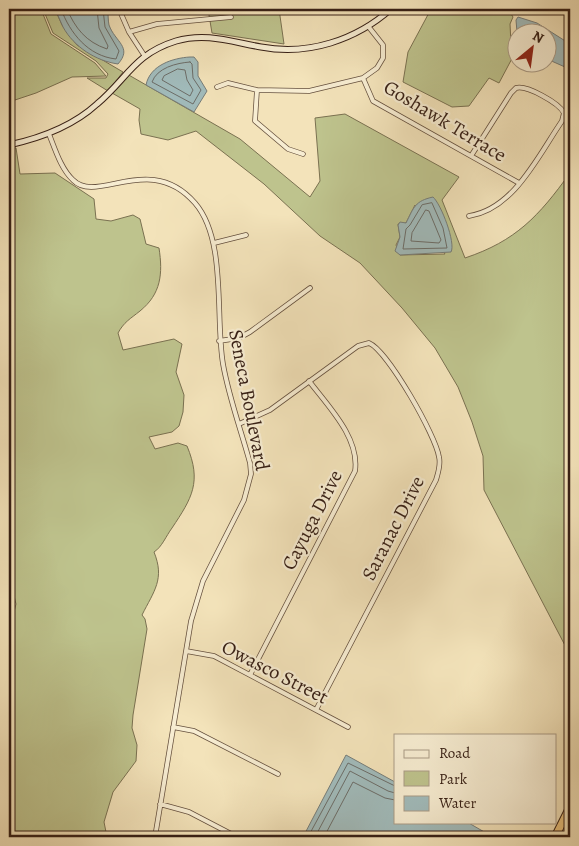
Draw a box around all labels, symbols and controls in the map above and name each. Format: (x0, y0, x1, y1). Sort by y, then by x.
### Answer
north arrow (506, 22, 556, 72)
text: N (529, 26, 547, 48)
street label: Goshawk Terrace (379, 74, 511, 168)
street label: Seneca Boulevard (222, 327, 276, 473)
street label: Cayuga Drive (275, 465, 349, 575)
street label: Saranac Drive (355, 471, 431, 585)
street label: Owasco Street (217, 634, 333, 711)
legend (394, 734, 556, 824)
text: Road (439, 743, 471, 763)
text: Park (439, 769, 468, 789)
text: Water (438, 793, 476, 813)

